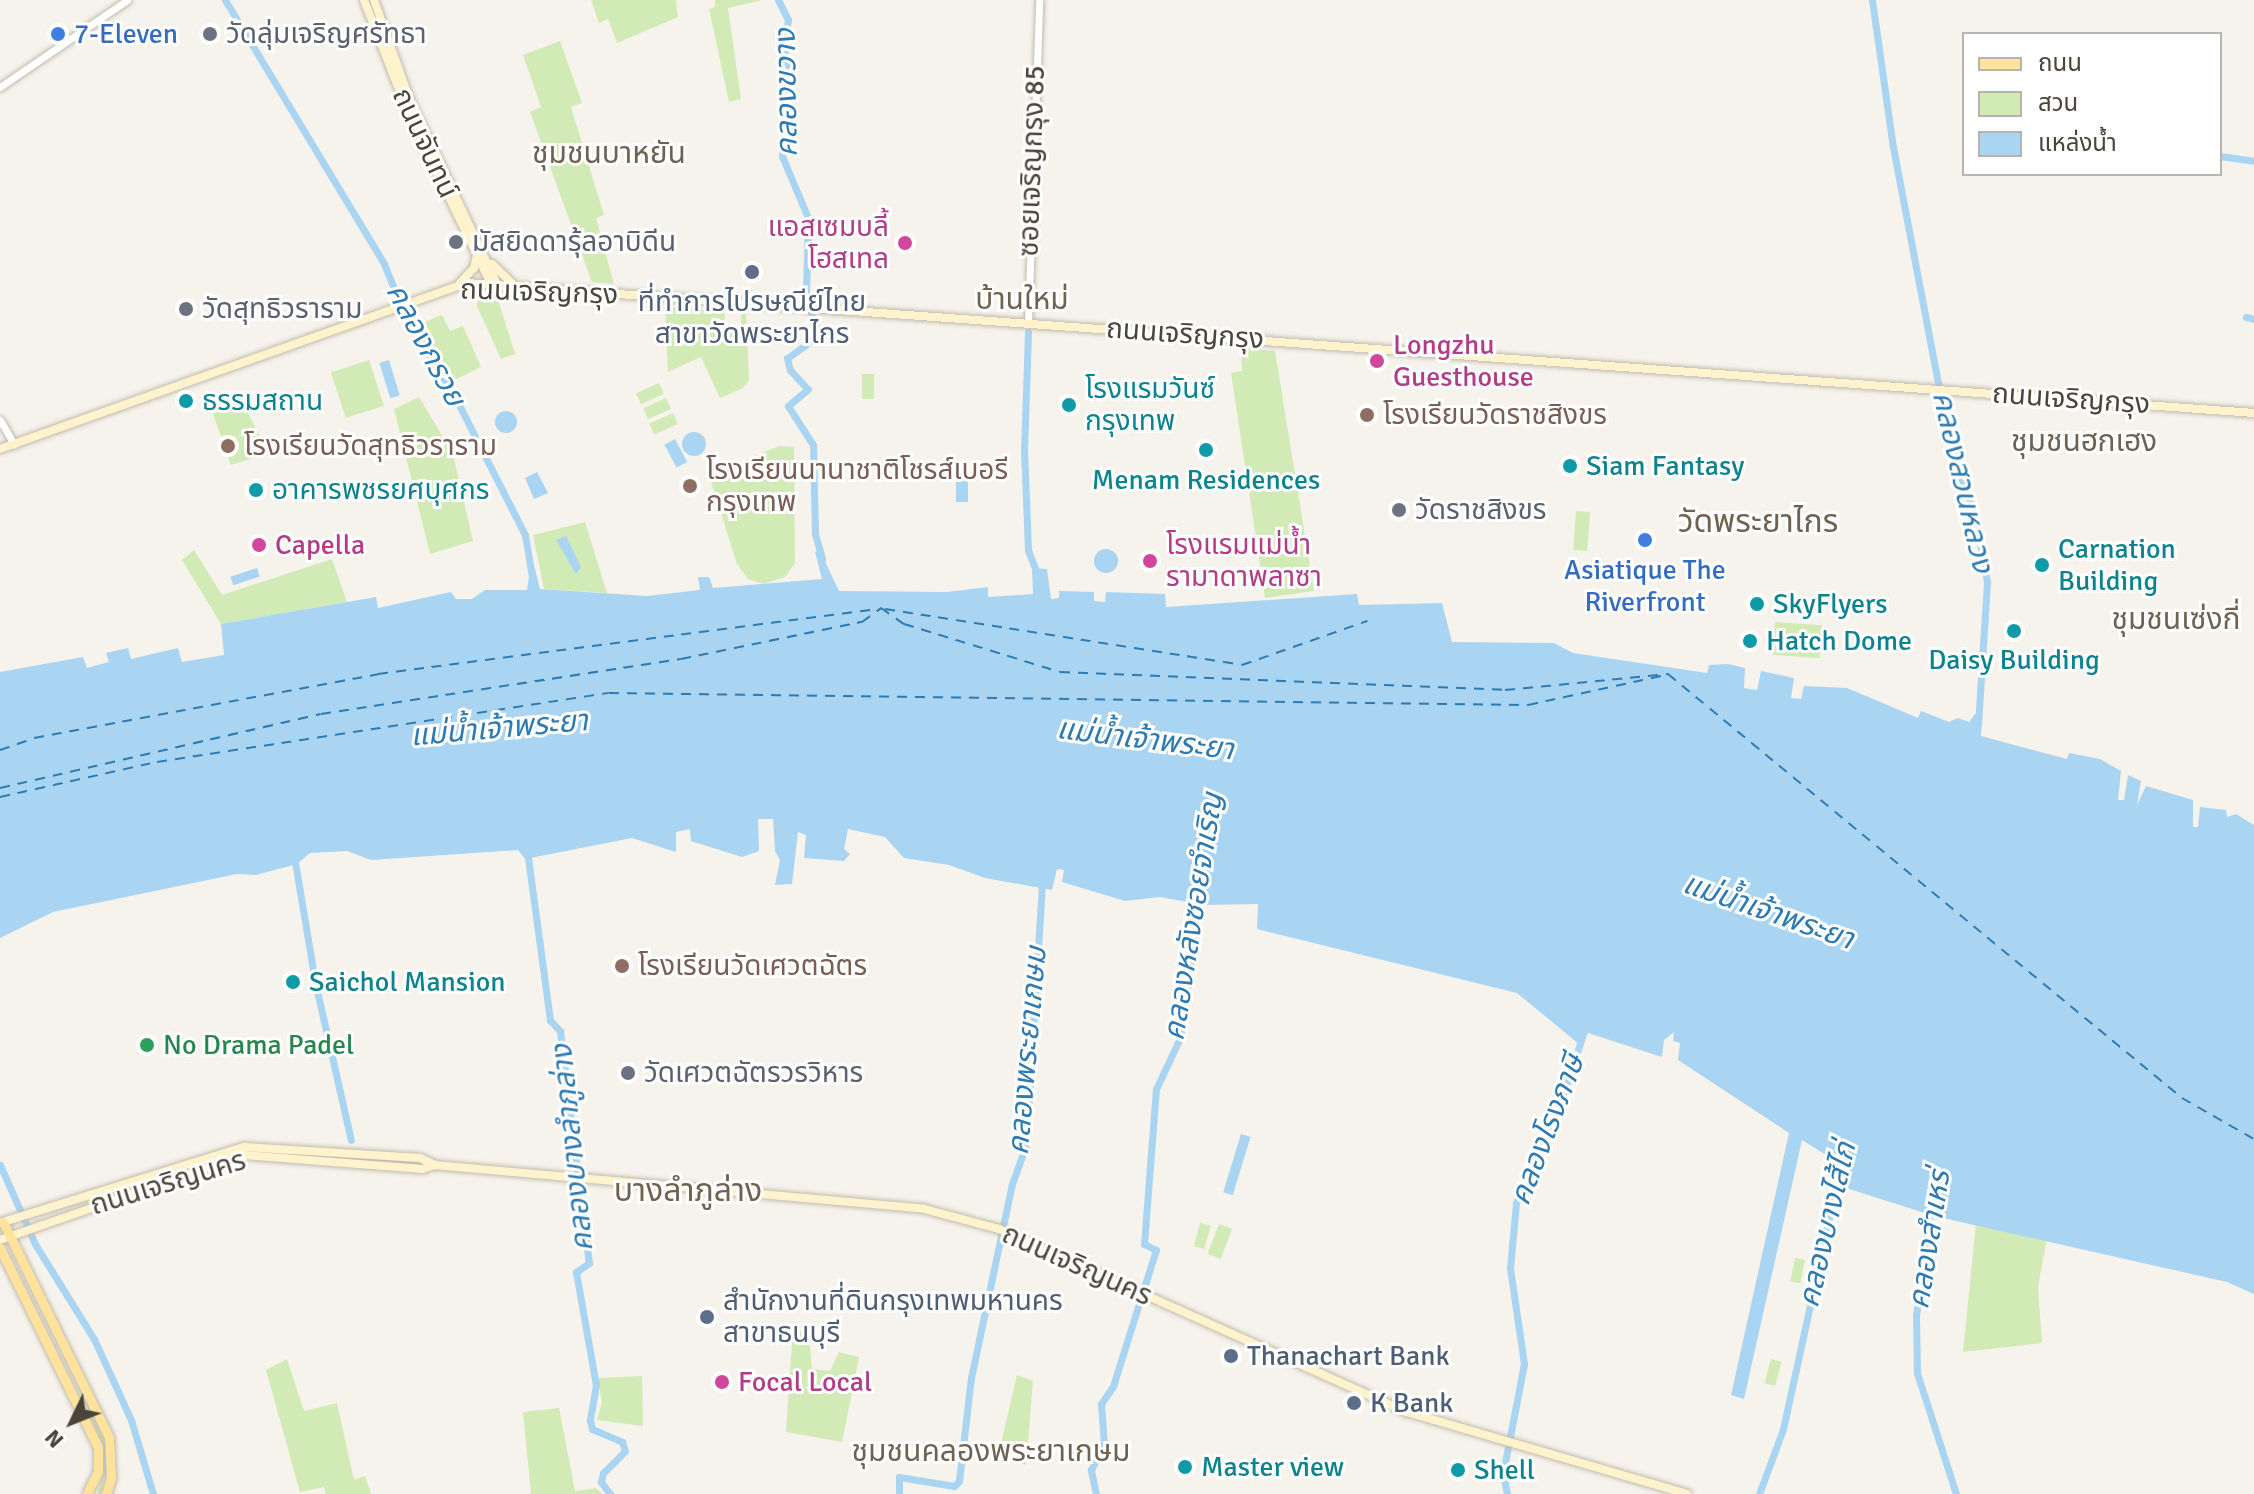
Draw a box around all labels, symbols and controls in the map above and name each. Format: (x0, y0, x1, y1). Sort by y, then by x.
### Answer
place label: 7-Eleven (74, 17, 178, 51)
place label: วัดลุ่มเจริญศรัทธา (226, 17, 427, 51)
marker: 7-Eleven (49, 25, 67, 43)
marker: วัดลุ่มเจริญศรัทธา (201, 25, 219, 43)
water label: คลองขวาง (768, 29, 806, 157)
legend (1962, 32, 2222, 176)
text: ถนน (2038, 48, 2082, 78)
street label: ซอยเจริญกรุง 85 (1012, 65, 1052, 257)
street label: ถนนจันทน์ (385, 83, 465, 203)
text: สวน (2038, 88, 2078, 118)
text: แหล่งน้ำ (2038, 128, 2117, 158)
district label: ชุมชนบาหยัน (532, 136, 686, 172)
place label: แอสเซมบลี้ โฮสเทล (768, 210, 889, 276)
place label: มัสยิดดารุ้ลอาบิดีน (472, 225, 676, 259)
marker: มัสยิดดารุ้ลอาบิดีน (447, 233, 465, 251)
marker: แอสเซมบลี้ โฮสเทล (896, 234, 914, 252)
marker: ที่ทำการไปรษณีย์ไทย สาขาวัดพระยาไกร (743, 263, 761, 281)
street label: ถนนเจริญกรุง (459, 272, 619, 312)
water label: คลองกรวย (378, 277, 472, 413)
district label: บ้านใหม่ (975, 282, 1069, 318)
place label: ที่ทำการไปรษณีย์ไทย สาขาวัดพระยาไกร (638, 285, 866, 351)
place label: วัดสุทธิวราราม (202, 292, 362, 326)
marker: วัดสุทธิวราราม (177, 300, 195, 318)
street label: ถนนเจริญกรุง (1105, 312, 1265, 356)
place label: Longzhu Guesthouse (1393, 328, 1534, 394)
marker: Longzhu Guesthouse (1368, 352, 1386, 370)
place label: โรงแรมวันซ์ กรุงเทพ (1085, 372, 1215, 438)
street label: ถนนเจริญกรุง (1991, 377, 2151, 421)
place label: ธรรมสถาน (202, 384, 323, 418)
water label: คลองสวนหลวง (1924, 388, 2000, 576)
marker: ธรรมสถาน (177, 392, 195, 410)
marker: โรงแรมวันซ์ กรุงเทพ (1060, 396, 1078, 414)
place label: โรงเรียนวัดราชสิงขร (1383, 398, 1607, 432)
marker: โรงเรียนวัดราชสิงขร (1358, 406, 1376, 424)
district label: ชุมชนฮกเฮง (2011, 424, 2157, 460)
place label: โรงเรียนวัดสุทธิวราราม (244, 429, 497, 463)
marker: โรงเรียนวัดสุทธิวราราม (219, 437, 237, 455)
marker: Menam Residences (1197, 441, 1215, 459)
place label: Siam Fantasy (1586, 449, 1744, 483)
place label: โรงเรียนนานาชาติโชรส์เบอรี กรุงเทพ (706, 453, 1008, 519)
marker: Siam Fantasy (1561, 457, 1579, 475)
place label: Menam Residences (1092, 463, 1320, 497)
place label: อาคารพชรยศบุศกร (272, 473, 489, 507)
marker: โรงเรียนนานาชาติโชรส์เบอรี กรุงเทพ (681, 477, 699, 495)
marker: อาคารพชรยศบุศกร (247, 481, 265, 499)
place label: วัดราชสิงขร (1415, 493, 1546, 527)
marker: วัดราชสิงขร (1390, 501, 1408, 519)
district label: วัดพระยาไกร (1678, 503, 1838, 541)
place label: Capella (275, 528, 365, 562)
place label: โรงแรมแม่น้ำ รามาดาพลาซา (1166, 528, 1322, 594)
marker: Asiatique The Riverfront (1636, 531, 1654, 549)
place label: Carnation Building (2058, 532, 2176, 598)
marker: Capella (250, 536, 268, 554)
marker: โรงแรมแม่น้ำ รามาดาพลาซา (1141, 552, 1159, 570)
place label: Asiatique The Riverfront (1564, 553, 1726, 619)
marker: Carnation Building (2033, 556, 2051, 574)
place label: SkyFlyers (1773, 587, 1887, 621)
marker: SkyFlyers (1748, 595, 1766, 613)
district label: ชุมชนเซ่งกี่ (2111, 602, 2241, 638)
marker: Daisy Building (2005, 622, 2023, 640)
place label: Hatch Dome (1766, 624, 1912, 658)
marker: Hatch Dome (1741, 632, 1759, 650)
place label: Daisy Building (1928, 643, 2100, 677)
water label: แม่น้ำเจ้าพระยา (409, 703, 589, 755)
water label: แม่น้ำเจ้าพระยา (1055, 711, 1235, 769)
water label: คลองหลังซอยจำเริญ (1157, 791, 1231, 1043)
water label: แม่น้ำเจ้าพระยา (1678, 866, 1858, 958)
water label: คลองพระยาเกษม (1001, 945, 1055, 1157)
place label: โรงเรียนวัดเศวตฉัตร (638, 949, 867, 983)
marker: โรงเรียนวัดเศวตฉัตร (613, 957, 631, 975)
place label: Saichol Mansion (309, 965, 506, 999)
marker: Saichol Mansion (284, 973, 302, 991)
place label: No Drama Padel (163, 1028, 354, 1062)
marker: No Drama Padel (138, 1036, 156, 1054)
water label: คลองบางลำภูล่าง (544, 1043, 602, 1253)
water label: คลองโรงภาษี (1503, 1050, 1593, 1210)
place label: วัดเศวตฉัตรวรวิหาร (644, 1056, 863, 1090)
marker: วัดเศวตฉัตรวรวิหาร (619, 1064, 637, 1082)
water label: คลองบางไส้ไก่ (1792, 1139, 1864, 1311)
street label: ถนนเจริญนคร (86, 1143, 250, 1223)
water label: คลองสำเหร่ (1901, 1168, 1959, 1312)
district label: บางลำภูล่าง (614, 1172, 762, 1210)
street label: ถนนเจริญนคร (997, 1217, 1157, 1313)
place label: สํานักงานที่ดินกรุงเทพมหานคร สาขาธนบุรี (723, 1284, 1063, 1350)
marker: สํานักงานที่ดินกรุงเทพมหานคร สาขาธนบุรี (698, 1308, 716, 1326)
place label: Thanachart Bank (1247, 1339, 1450, 1373)
marker: Thanachart Bank (1222, 1347, 1240, 1365)
place label: Focal Local (738, 1365, 872, 1399)
marker: Focal Local (713, 1373, 731, 1391)
north arrow (32, 1382, 112, 1462)
place label: K Bank (1370, 1386, 1453, 1420)
marker: K Bank (1345, 1394, 1363, 1412)
text: N (39, 1424, 69, 1454)
district label: ชุมชนคลองพระยาเกษม (852, 1434, 1130, 1470)
place label: Master view (1201, 1450, 1344, 1484)
place label: Shell (1474, 1453, 1535, 1487)
marker: Master view (1176, 1458, 1194, 1476)
marker: Shell (1449, 1461, 1467, 1479)

